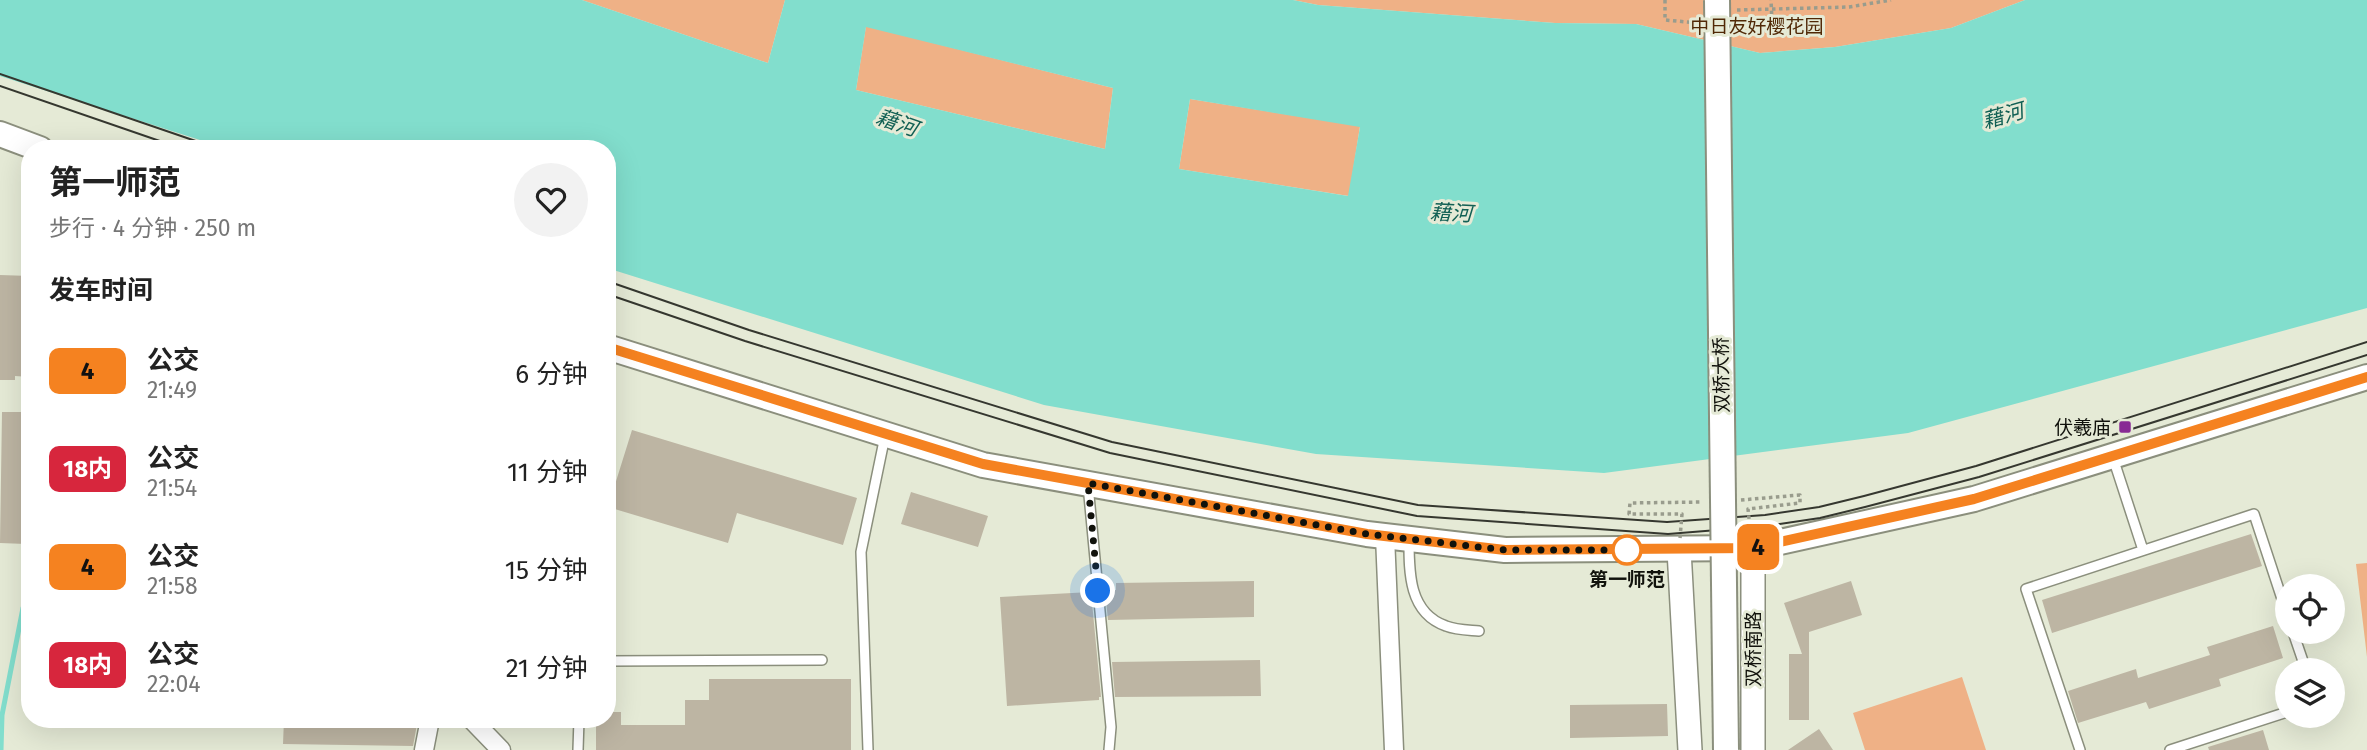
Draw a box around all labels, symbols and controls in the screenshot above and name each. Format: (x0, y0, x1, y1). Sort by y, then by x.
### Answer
park label: 中日友好樱花园 (1690, 15, 1824, 38)
water label: 藉河 (1979, 97, 2031, 134)
water label: 藉河 (873, 104, 925, 143)
text: 第一师范 (49, 163, 181, 203)
button: heart (514, 163, 588, 237)
water label: 藉河 (1429, 199, 1477, 227)
text: 步行 · 4 分钟 · 250 m (49, 214, 256, 242)
text: 发车时间 (49, 275, 153, 306)
street label: 双桥大桥 (1709, 337, 1734, 413)
text: 公交 (147, 345, 199, 376)
text: 4 (81, 357, 94, 385)
text: 6 分钟 (515, 359, 588, 390)
text: 21:49 (147, 376, 197, 404)
place label: 伏羲庙 (2054, 416, 2111, 439)
marker: 伏羲庙 (2117, 419, 2133, 435)
text: 公交 (147, 443, 199, 474)
text: 18内 (63, 455, 112, 483)
text: 11 分钟 (507, 457, 588, 488)
text: 21:54 (147, 474, 197, 502)
line badge: 4 (1735, 524, 1781, 570)
text: 4 (1751, 533, 1765, 561)
marker: 第一师范 (1612, 535, 1642, 565)
text: 公交 (147, 541, 199, 572)
text: 4 (81, 553, 94, 581)
text: 15 分钟 (505, 555, 588, 586)
place label: 第一师范 (1589, 568, 1665, 591)
text: 21:58 (147, 572, 198, 600)
your location (1080, 573, 1115, 608)
map controls (2275, 574, 2345, 728)
button: locate (2275, 574, 2345, 644)
street label: 双桥南路 (1742, 611, 1765, 687)
text: 公交 (147, 639, 199, 670)
text: 18内 (63, 651, 112, 679)
text: 21 分钟 (506, 653, 588, 684)
button: layers (2275, 658, 2345, 728)
text: 22:04 (147, 670, 200, 698)

